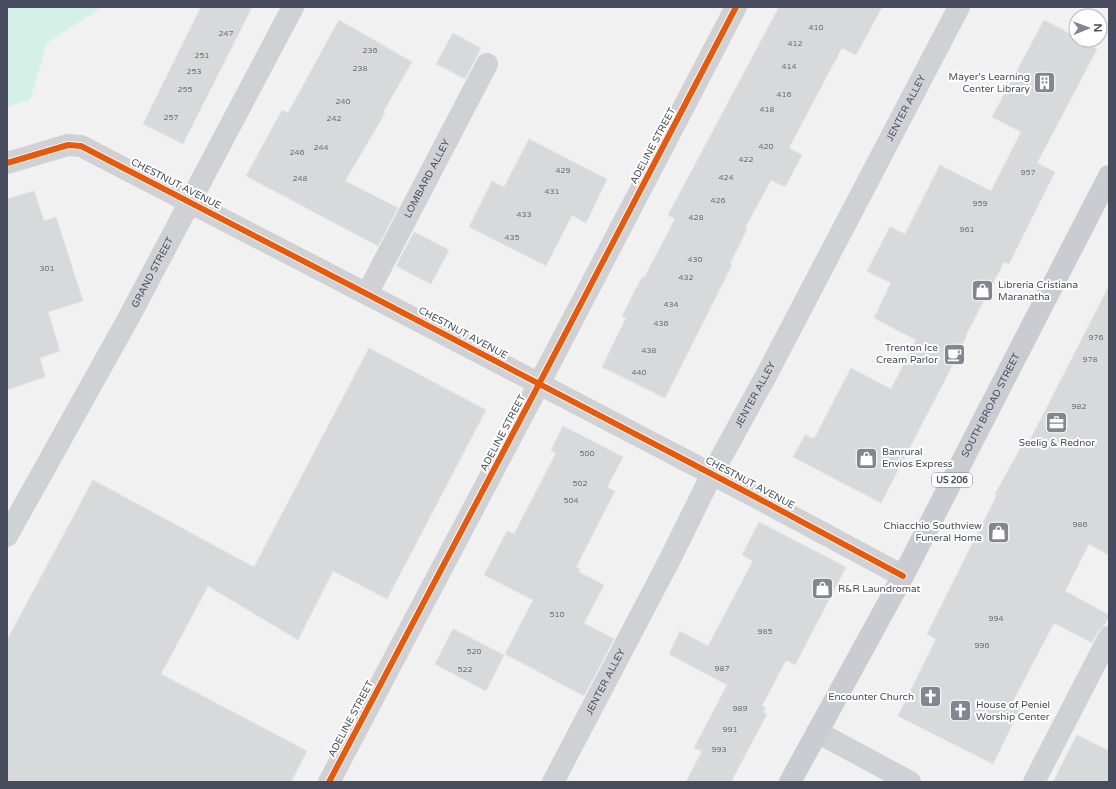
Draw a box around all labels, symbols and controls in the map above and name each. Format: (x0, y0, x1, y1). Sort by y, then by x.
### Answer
north arrow (1068, 8, 1108, 48)
house number: 410 (808, 23, 824, 32)
text: N (1091, 23, 1104, 32)
house number: 247 (218, 29, 234, 38)
house number: 412 (787, 39, 803, 48)
house number: 236 (362, 46, 378, 55)
house number: 251 (194, 51, 210, 60)
house number: 414 (781, 62, 797, 71)
house number: 238 (352, 64, 368, 73)
house number: 253 (186, 67, 202, 76)
building icon: Mayer's Learning Center Library (1032, 70, 1058, 96)
place label: Mayer's Learning Center Library (949, 71, 1031, 95)
street label: JENTER ALLEY (884, 72, 929, 143)
house number: 255 (177, 85, 193, 94)
house number: 416 (776, 90, 792, 99)
house number: 240 (335, 97, 351, 106)
house number: 418 (759, 105, 775, 114)
street label: ADELINE STREET (628, 106, 678, 186)
house number: 257 (163, 113, 179, 122)
house number: 242 (326, 114, 342, 123)
street label: LOMBARD ALLEY (402, 137, 453, 220)
house number: 420 (758, 142, 774, 151)
house number: 244 (313, 143, 329, 152)
house number: 246 (289, 148, 305, 157)
house number: 422 (738, 155, 754, 164)
street label: CHESTNUT AVENUE (129, 156, 223, 212)
house number: 429 (555, 166, 571, 175)
house number: 957 (1020, 168, 1036, 177)
house number: 424 (718, 173, 734, 182)
house number: 248 (292, 174, 308, 183)
house number: 431 (544, 187, 560, 196)
house number: 426 (710, 196, 726, 205)
house number: 959 (972, 199, 988, 208)
house number: 433 (516, 210, 532, 219)
house number: 428 (688, 213, 704, 222)
house number: 961 (959, 225, 975, 234)
house number: 435 (504, 233, 520, 242)
street label: GRAND STREET (129, 235, 176, 310)
house number: 430 (687, 255, 703, 264)
house number: 301 (39, 264, 55, 273)
house number: 432 (678, 273, 694, 282)
shop icon: Libreria Cristiana Maranatha (969, 278, 995, 304)
place label: Libreria Cristiana Maranatha (998, 279, 1078, 303)
house number: 434 (663, 300, 679, 309)
street label: CHESTNUT AVENUE (416, 304, 510, 362)
house number: 436 (653, 319, 669, 328)
house number: 976 (1088, 333, 1104, 342)
cafe icon: Trenton Ice Cream Parlor (941, 341, 967, 367)
place label: Trenton Ice Cream Parlor (876, 342, 938, 366)
house number: 438 (641, 346, 657, 355)
street label: SOUTH BROAD STREET (959, 351, 1023, 459)
house number: 978 (1082, 355, 1098, 364)
street label: JENTER ALLEY (733, 359, 778, 430)
house number: 440 (631, 368, 647, 377)
street label: ADELINE STREET (478, 393, 528, 473)
house number: 982 (1071, 402, 1087, 411)
office icon: Seelig & Rednor (1044, 410, 1070, 436)
place label: Seelig & Rednor (1019, 437, 1095, 449)
shop icon: Banrural Envios Express (854, 445, 880, 471)
place label: Banrural Envios Express (882, 446, 953, 470)
house number: 500 (579, 449, 595, 458)
street label: CHESTNUT AVENUE (703, 454, 797, 512)
road number: US 206 (932, 473, 972, 487)
house number: 502 (572, 479, 588, 488)
house number: 504 (563, 496, 579, 505)
shop icon: Chiacchio Southview Funeral Home (985, 519, 1011, 545)
place label: Chiacchio Southview Funeral Home (884, 520, 982, 544)
house number: 986 (1072, 520, 1088, 529)
shop icon: R&R Laundromat (809, 576, 835, 602)
place label: R&R Laundromat (838, 583, 920, 595)
house number: 510 (549, 610, 565, 619)
house number: 994 (988, 614, 1004, 623)
house number: 985 (757, 627, 773, 636)
house number: 996 (974, 641, 990, 650)
street label: JENTER ALLEY (583, 646, 628, 717)
house number: 520 (466, 647, 482, 656)
house number: 987 (714, 664, 730, 673)
house number: 522 (457, 665, 473, 674)
street label: ADELINE STREET (326, 679, 376, 759)
church icon: Encounter Church (917, 684, 943, 710)
place label: Encounter Church (828, 691, 914, 703)
church icon: House of Peniel Worship Center (947, 698, 973, 724)
place label: House of Peniel Worship Center (976, 699, 1050, 723)
house number: 989 (732, 704, 748, 713)
house number: 991 (722, 725, 738, 734)
house number: 993 (711, 745, 727, 754)

